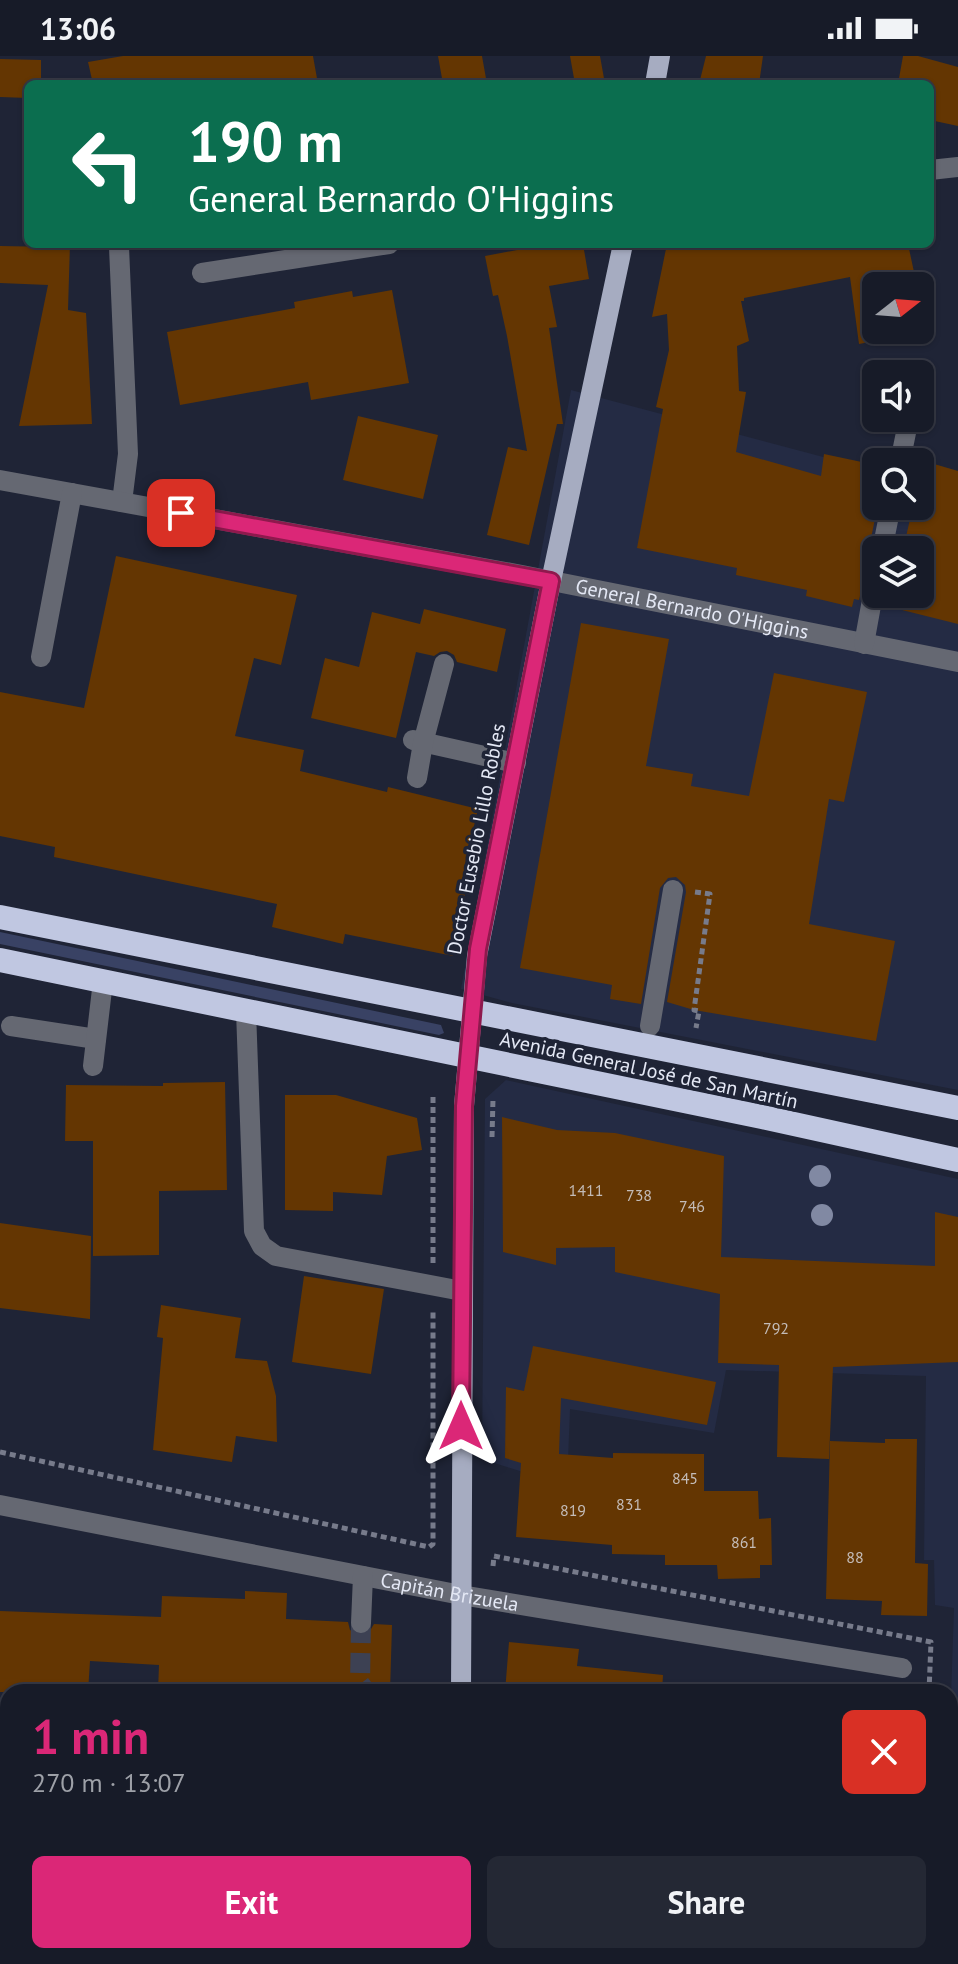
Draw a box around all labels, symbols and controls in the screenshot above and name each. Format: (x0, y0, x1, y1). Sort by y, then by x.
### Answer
text: 13:06 (40, 9, 116, 48)
text: 190 m (188, 105, 343, 177)
icon: left (56, 112, 160, 216)
text: General Bernardo O'Higgins (188, 175, 614, 222)
north arrow (862, 272, 934, 344)
map controls (862, 272, 934, 608)
button: sound (862, 360, 934, 432)
button: search (862, 448, 934, 520)
pin (147, 479, 215, 547)
icon: arrive (159, 491, 203, 535)
button: layers (862, 536, 934, 608)
street label: General Bernardo O'Higgins (573, 573, 811, 645)
street label: Doctor Eusebio Lillo Robles (441, 721, 511, 957)
street label: Avenida General José de San Martín (498, 1026, 800, 1114)
house number: 1411 (569, 1180, 603, 1200)
house number: 738 (626, 1185, 652, 1205)
house number: 746 (679, 1196, 705, 1216)
house number: 792 (763, 1318, 789, 1338)
position arrow (419, 1384, 503, 1468)
house number: 845 (672, 1468, 698, 1488)
house number: 831 (616, 1494, 642, 1514)
house number: 819 (560, 1500, 586, 1520)
house number: 861 (731, 1532, 757, 1552)
house number: 88 (846, 1547, 864, 1567)
street label: Capitán Brizuela (378, 1567, 521, 1617)
text: 1 min (32, 1705, 149, 1767)
button: close (842, 1710, 926, 1794)
text: 270 m · 13:07 (32, 1766, 186, 1799)
button: Exit (32, 1856, 471, 1948)
button: Share (487, 1856, 926, 1948)

